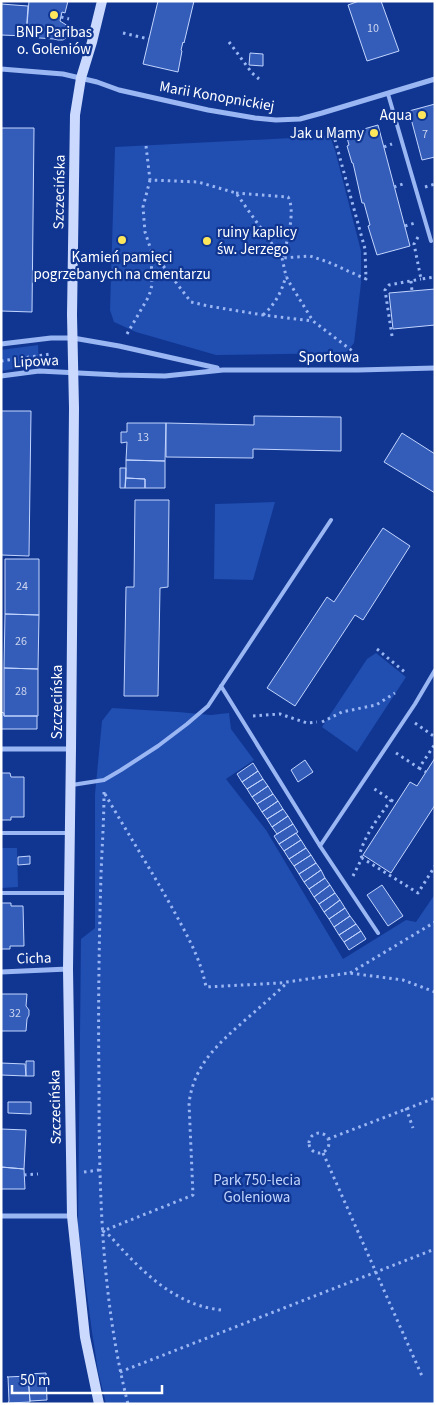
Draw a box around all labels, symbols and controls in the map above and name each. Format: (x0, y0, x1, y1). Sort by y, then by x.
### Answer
marker: BNP Paribas o. Goleniów (48, 9, 60, 21)
house number: 10 (367, 20, 379, 37)
place label: BNP Paribas o. Goleniów (16, 22, 92, 60)
street label: Marii Konopnickiej (158, 76, 276, 117)
place label: Aqua (380, 105, 412, 126)
marker: Aqua (416, 109, 428, 121)
place label: Jak u Mamy (290, 123, 364, 144)
house number: 7 (422, 126, 428, 143)
marker: Jak u Mamy (368, 127, 380, 139)
street label: Szczecińska (48, 155, 71, 229)
place label: ruiny kaplicy św. Jerzego (217, 222, 297, 260)
marker: Kamień pamięci pogrzebanych na cmentarzu (116, 234, 128, 246)
marker: ruiny kaplicy św. Jerzego (201, 235, 213, 247)
place label: Kamień pamięci pogrzebanych na cmentarzu (33, 247, 211, 285)
street label: Sportowa (299, 347, 359, 368)
street label: Lipowa (13, 350, 59, 373)
house number: 13 (137, 429, 149, 446)
house number: 24 (16, 578, 28, 595)
house number: 26 (15, 633, 27, 650)
street label: Szczecińska (47, 665, 68, 739)
house number: 28 (15, 683, 27, 700)
street label: Cicha (16, 947, 52, 970)
house number: 32 (9, 1005, 21, 1022)
street label: Szczecińska (44, 1070, 67, 1144)
park label: Park 750-lecia Goleniowa (213, 1170, 301, 1208)
scale bar (12, 1362, 162, 1394)
text: 50 m (20, 1370, 50, 1391)

